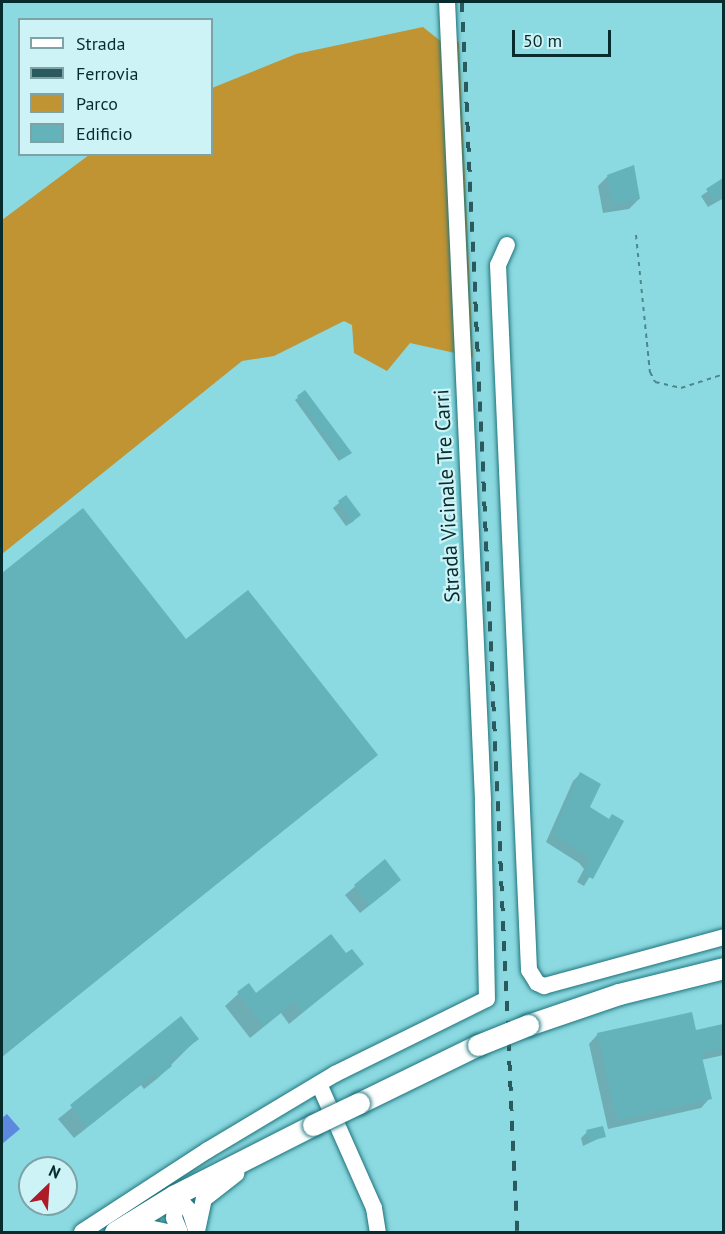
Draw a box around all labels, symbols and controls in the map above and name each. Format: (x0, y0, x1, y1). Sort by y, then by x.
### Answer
legend (18, 18, 213, 156)
scale bar (515, 18, 614, 56)
text: 50 m (523, 29, 562, 52)
text: Strada (76, 32, 125, 55)
text: Ferrovia (76, 62, 139, 85)
text: Parco (76, 92, 118, 115)
text: Edificio (76, 122, 132, 145)
street label: Strada Vicinale Tre Carri (429, 388, 465, 604)
north arrow (18, 1156, 78, 1216)
text: N (46, 1160, 64, 1183)

